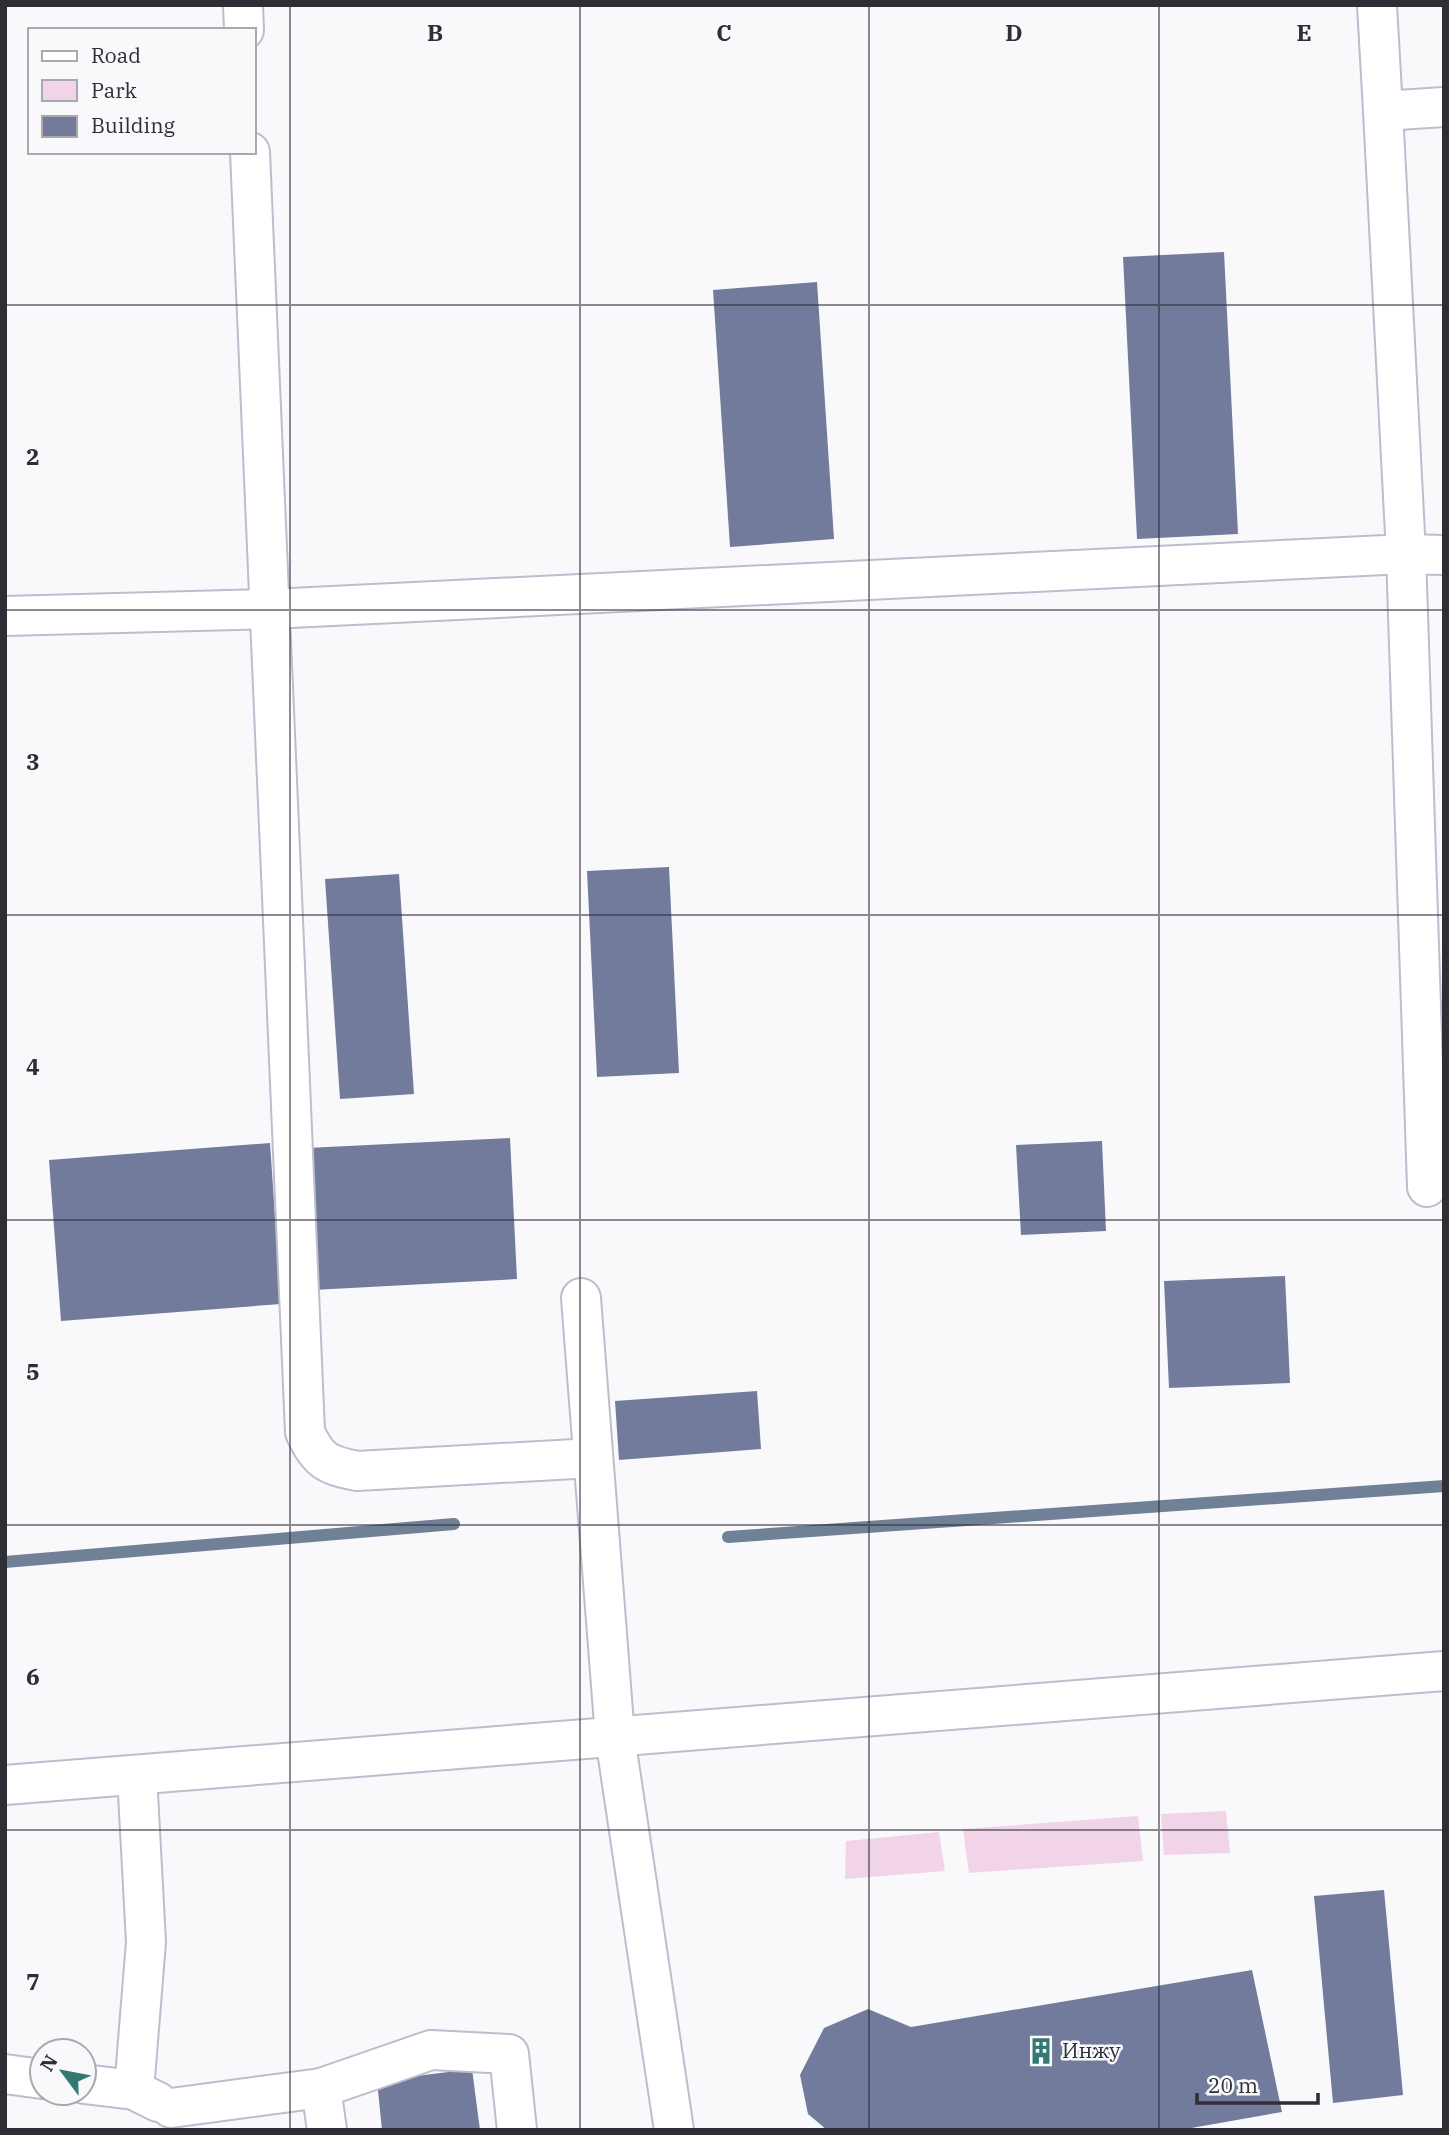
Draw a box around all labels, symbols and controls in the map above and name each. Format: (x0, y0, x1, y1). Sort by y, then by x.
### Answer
text: B (427, 17, 443, 47)
text: C (716, 17, 732, 47)
text: D (1005, 17, 1023, 47)
text: E (1296, 17, 1312, 47)
legend (28, 28, 256, 154)
text: Road (91, 41, 141, 69)
text: Park (91, 76, 138, 104)
text: Building (91, 111, 176, 139)
text: 2 (26, 441, 40, 471)
text: 3 (26, 746, 40, 776)
text: 4 (26, 1051, 40, 1081)
text: 5 (26, 1356, 40, 1386)
text: 6 (26, 1661, 40, 1691)
text: 7 (26, 1966, 40, 1996)
building icon: Инжу (1026, 2036, 1056, 2066)
place label: Инжу (1062, 2036, 1121, 2064)
north arrow (28, 2037, 98, 2107)
text: N (34, 2050, 63, 2076)
scale bar (1197, 2062, 1318, 2106)
text: 20 m (1208, 2071, 1258, 2099)

